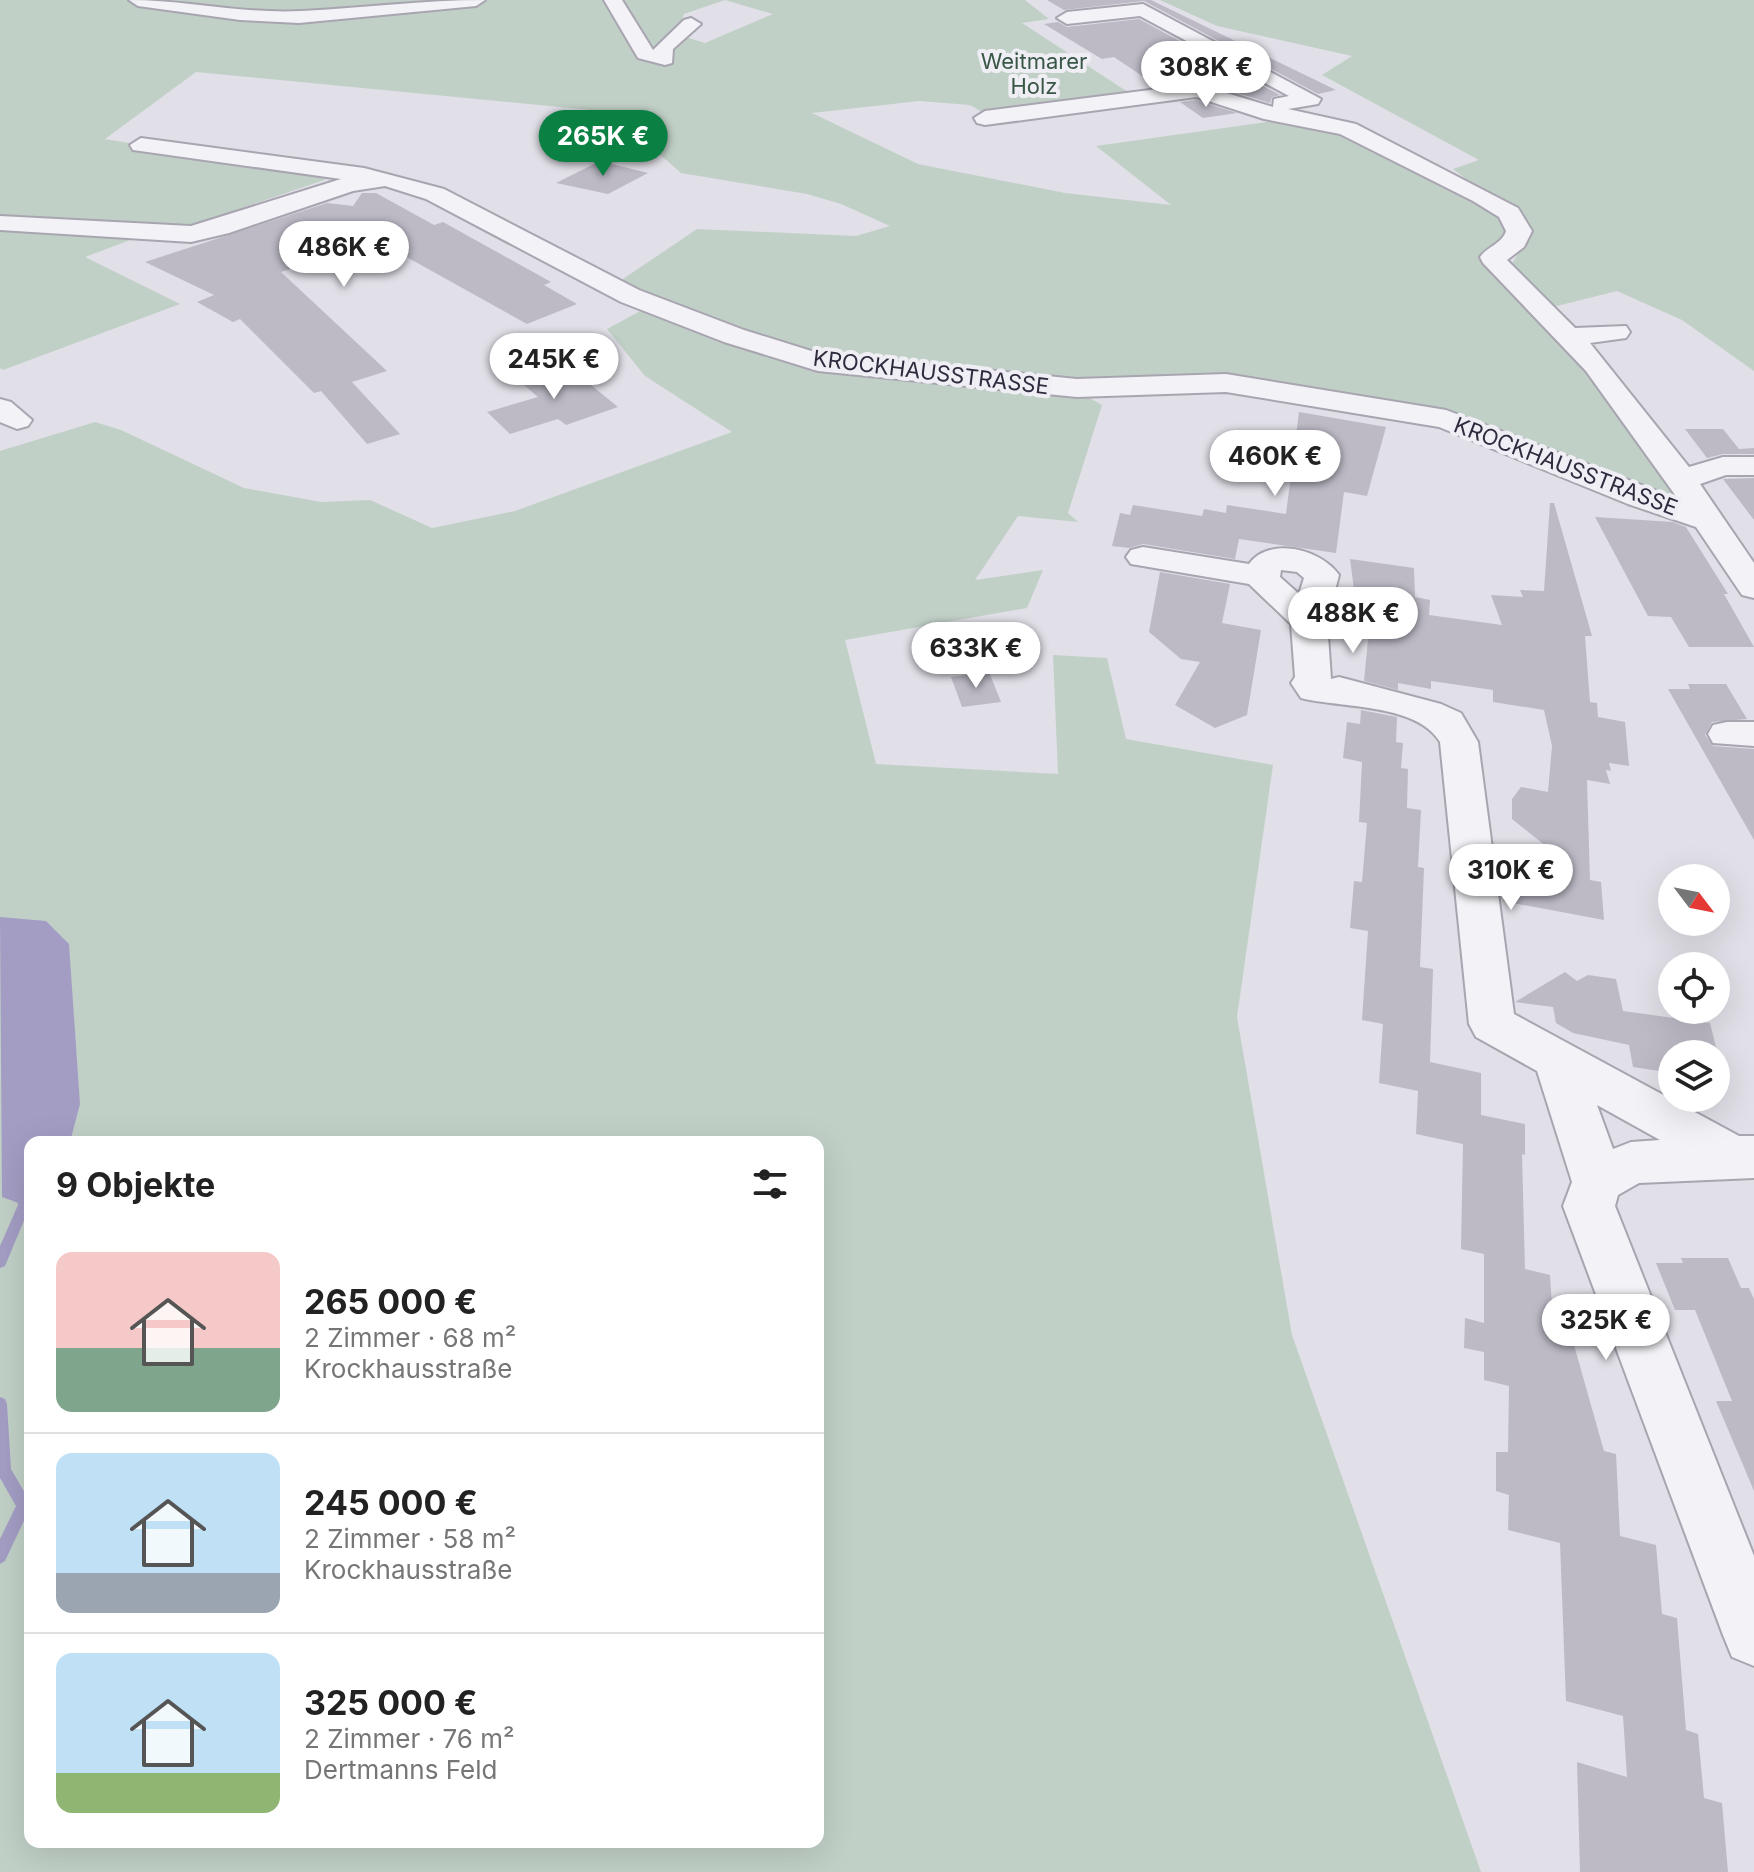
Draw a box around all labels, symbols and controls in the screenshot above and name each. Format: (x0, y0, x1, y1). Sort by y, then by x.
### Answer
pin: 308K € (1141, 41, 1271, 109)
park label: Weitmarer Holz (981, 48, 1087, 99)
text: 308K € (1159, 51, 1253, 82)
pin: 265K € (538, 110, 668, 178)
text: 265K € (557, 120, 649, 151)
pin: 486K € (279, 221, 409, 289)
text: 486K € (297, 231, 391, 262)
pin: 245K € (489, 333, 619, 401)
text: 245K € (508, 343, 600, 374)
street label: KROCKHAUSSTRASSE (812, 345, 1050, 399)
street label: KROCKHAUSSTRASSE (1451, 411, 1681, 521)
pin: 460K € (1210, 430, 1340, 498)
text: 460K € (1228, 440, 1322, 471)
pin: 488K € (1288, 587, 1418, 655)
text: 488K € (1306, 597, 1400, 628)
pin: 633K € (911, 622, 1041, 690)
text: 633K € (929, 632, 1023, 663)
pin: 310K € (1446, 844, 1576, 912)
text: 310K € (1467, 854, 1555, 885)
north arrow (1658, 864, 1730, 936)
map controls (1658, 864, 1730, 1112)
button: locate (1658, 952, 1730, 1024)
button: layers (1658, 1040, 1730, 1112)
icon: filters (748, 1162, 792, 1206)
text: 9 Objekte (56, 1164, 215, 1205)
text: 265 000 € (304, 1281, 477, 1322)
icon: home (120, 1284, 216, 1380)
pin: 325K € (1541, 1294, 1671, 1362)
text: 325K € (1560, 1304, 1652, 1335)
text: 2 Zimmer · 68 m² (304, 1322, 516, 1353)
text: Krockhausstraße (304, 1353, 512, 1384)
text: 245 000 € (304, 1482, 478, 1523)
icon: home (120, 1485, 216, 1581)
text: 2 Zimmer · 58 m² (304, 1523, 516, 1554)
text: Krockhausstraße (304, 1554, 512, 1585)
text: 325 000 € (304, 1682, 477, 1723)
icon: home (120, 1685, 216, 1781)
text: 2 Zimmer · 76 m² (304, 1723, 514, 1754)
text: Dertmanns Feld (304, 1754, 497, 1785)

